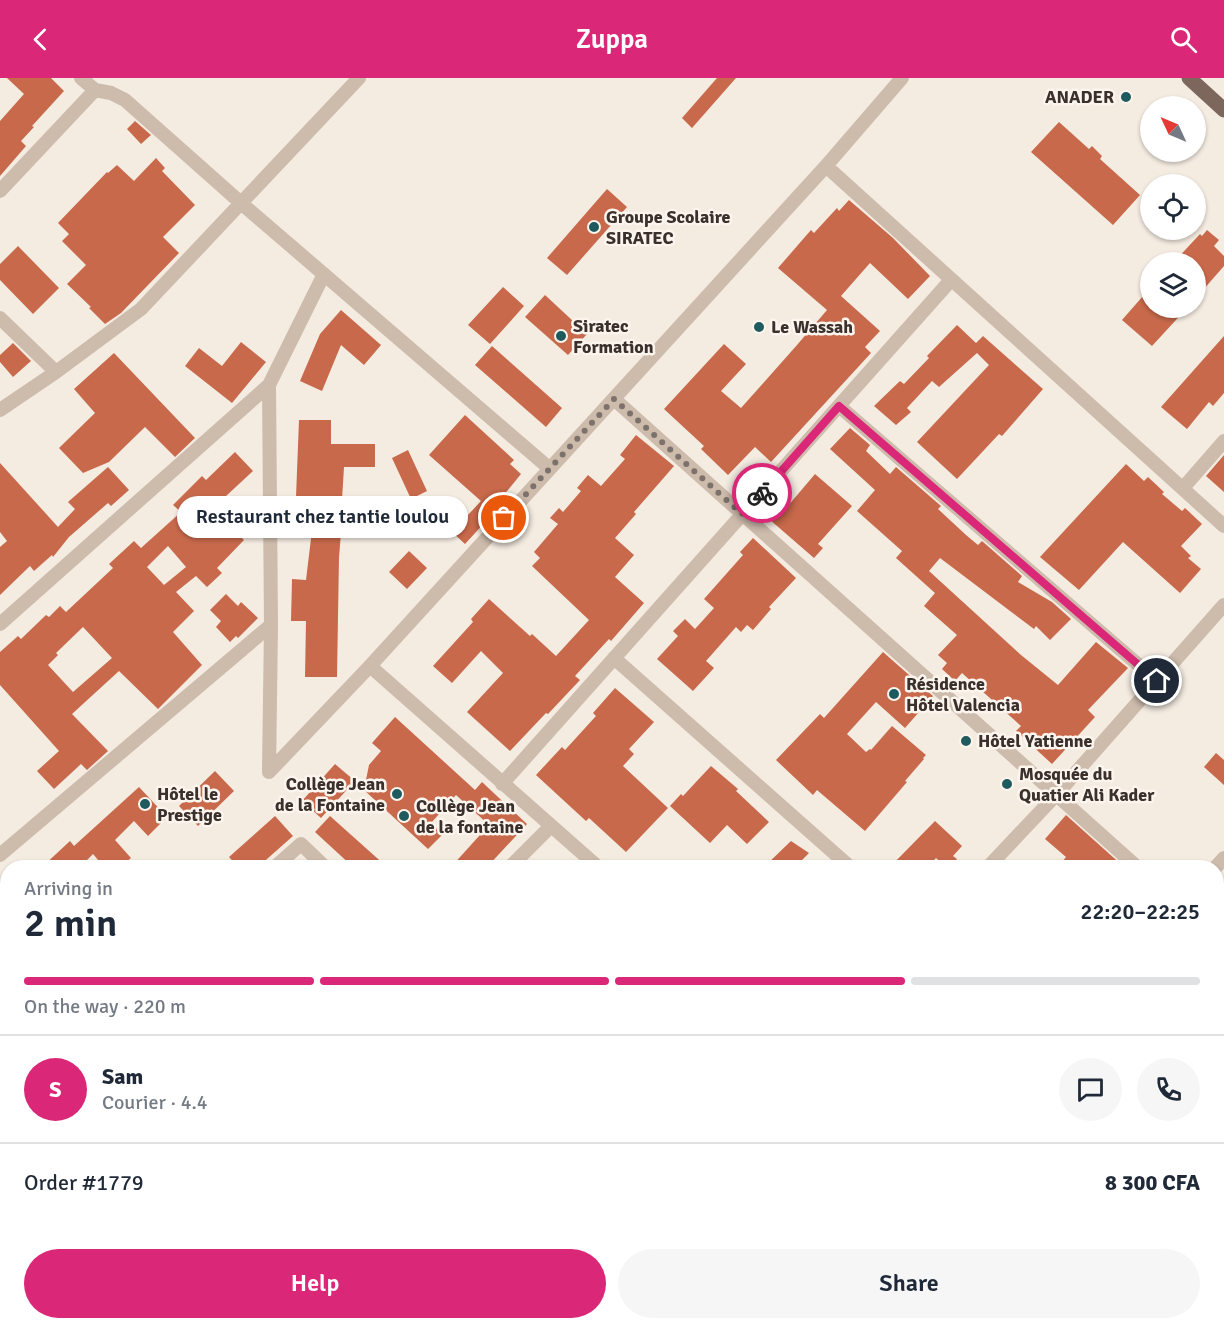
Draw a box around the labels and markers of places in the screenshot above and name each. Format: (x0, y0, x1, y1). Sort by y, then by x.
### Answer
place label: ANADER (1045, 86, 1114, 108)
marker: ANADER (1119, 90, 1133, 104)
place label: Groupe Scolaire SIRATEC (606, 206, 731, 249)
marker: Groupe Scolaire SIRATEC (587, 220, 601, 234)
place label: Siratec Formation (573, 315, 654, 358)
place label: Le Wassah (771, 316, 853, 338)
marker: Le Wassah (752, 320, 766, 334)
marker: Siratec Formation (554, 329, 568, 343)
pin (478, 492, 529, 543)
callout: Restaurant chez tantie loulou (177, 497, 468, 539)
pin (1131, 655, 1182, 706)
place label: Résidence Hôtel Valencia (906, 673, 1020, 716)
marker: Résidence Hôtel Valencia (887, 687, 901, 701)
place label: Hôtel Yatienne (978, 730, 1093, 752)
marker: Hôtel Yatienne (959, 734, 973, 748)
place label: Mosquée du Quatier Ali Kader (1019, 763, 1155, 806)
place label: Collège Jean de la Fontaine (275, 773, 385, 816)
marker: Mosquée du Quatier Ali Kader (1000, 777, 1014, 791)
place label: Hôtel le Prestige (157, 783, 222, 826)
marker: Collège Jean de la Fontaine (390, 787, 404, 801)
place label: Collège Jean de la fontaine (416, 795, 523, 838)
marker: Hôtel le Prestige (138, 797, 152, 811)
marker: Collège Jean de la fontaine (397, 809, 411, 823)

